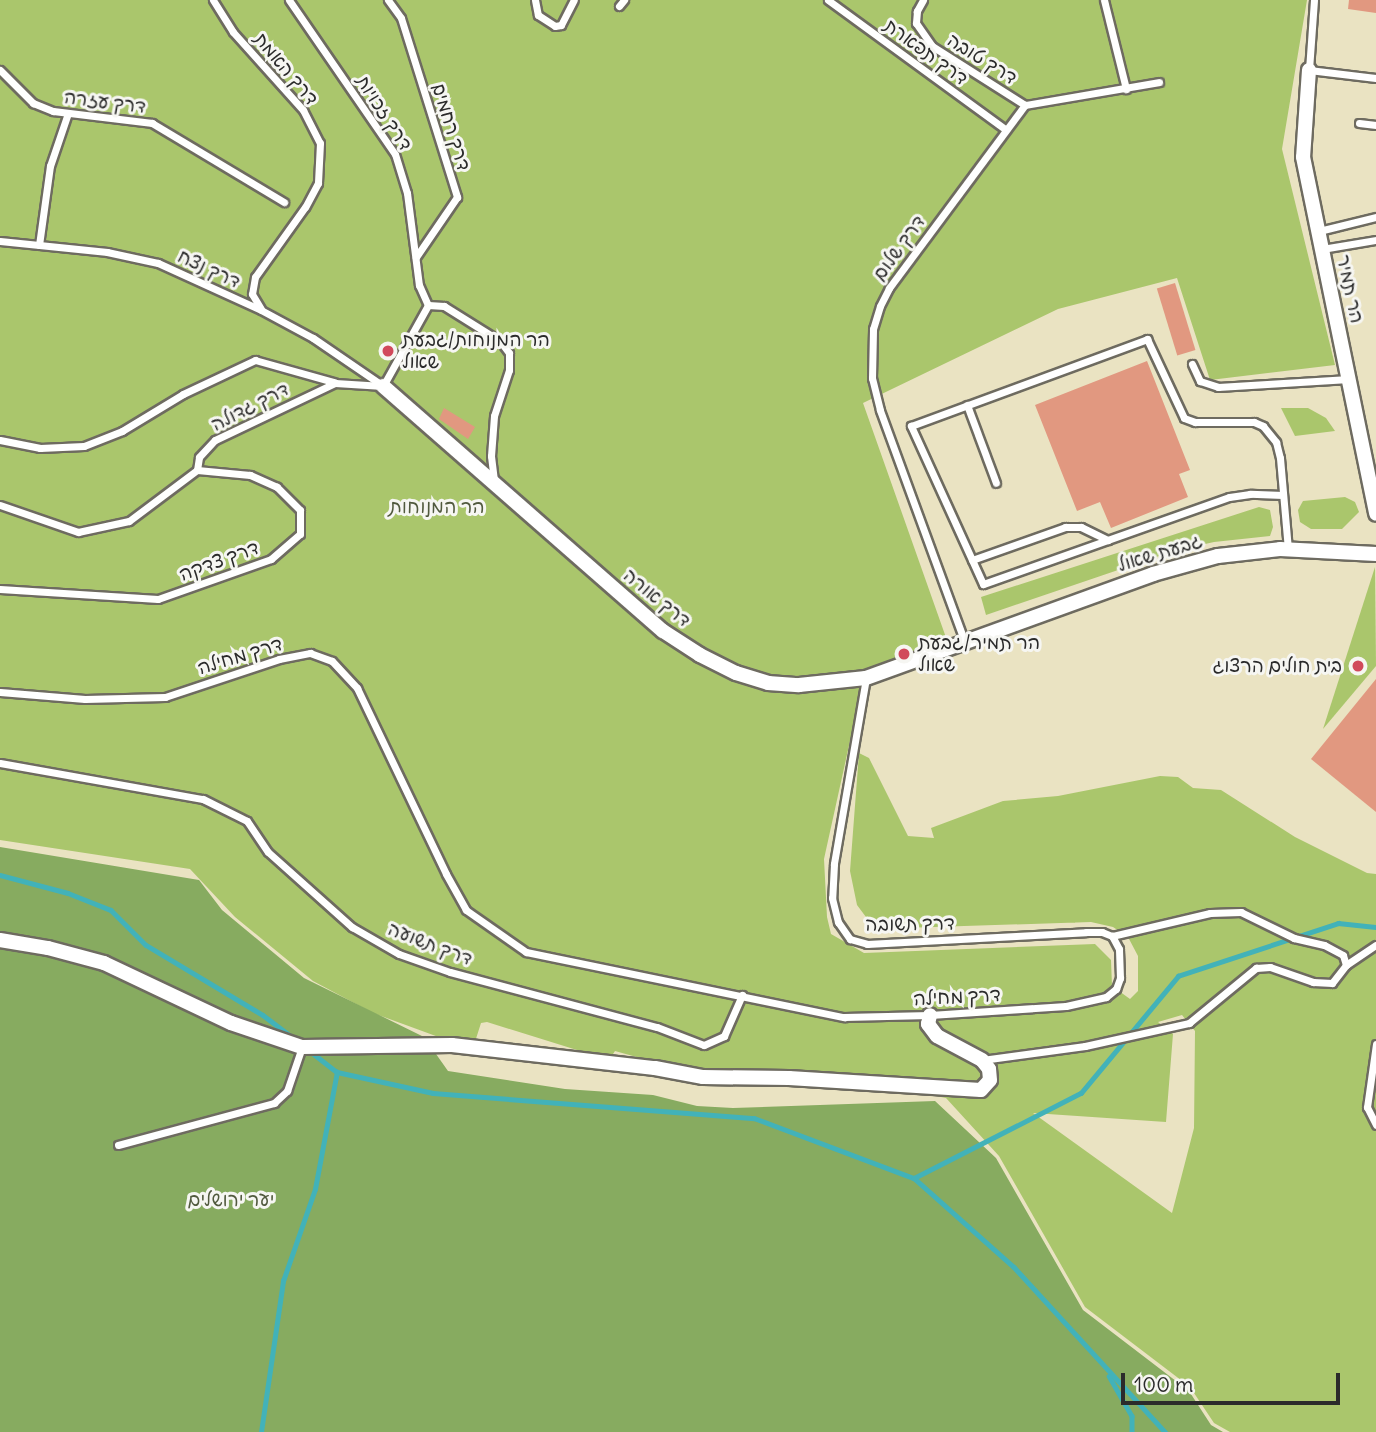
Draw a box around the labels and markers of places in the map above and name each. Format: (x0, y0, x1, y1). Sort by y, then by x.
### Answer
place label: הר המנוחות/גבעת שאול (402, 329, 550, 373)
marker: הר המנוחות/גבעת שאול (380, 343, 396, 359)
place label: הר תמיר/גבעת שאול (918, 632, 1040, 676)
marker: הר תמיר/גבעת שאול (896, 646, 912, 662)
place label: בית חולים הרצוג (1213, 655, 1342, 677)
marker: בית חולים הרצוג (1348, 656, 1368, 676)

